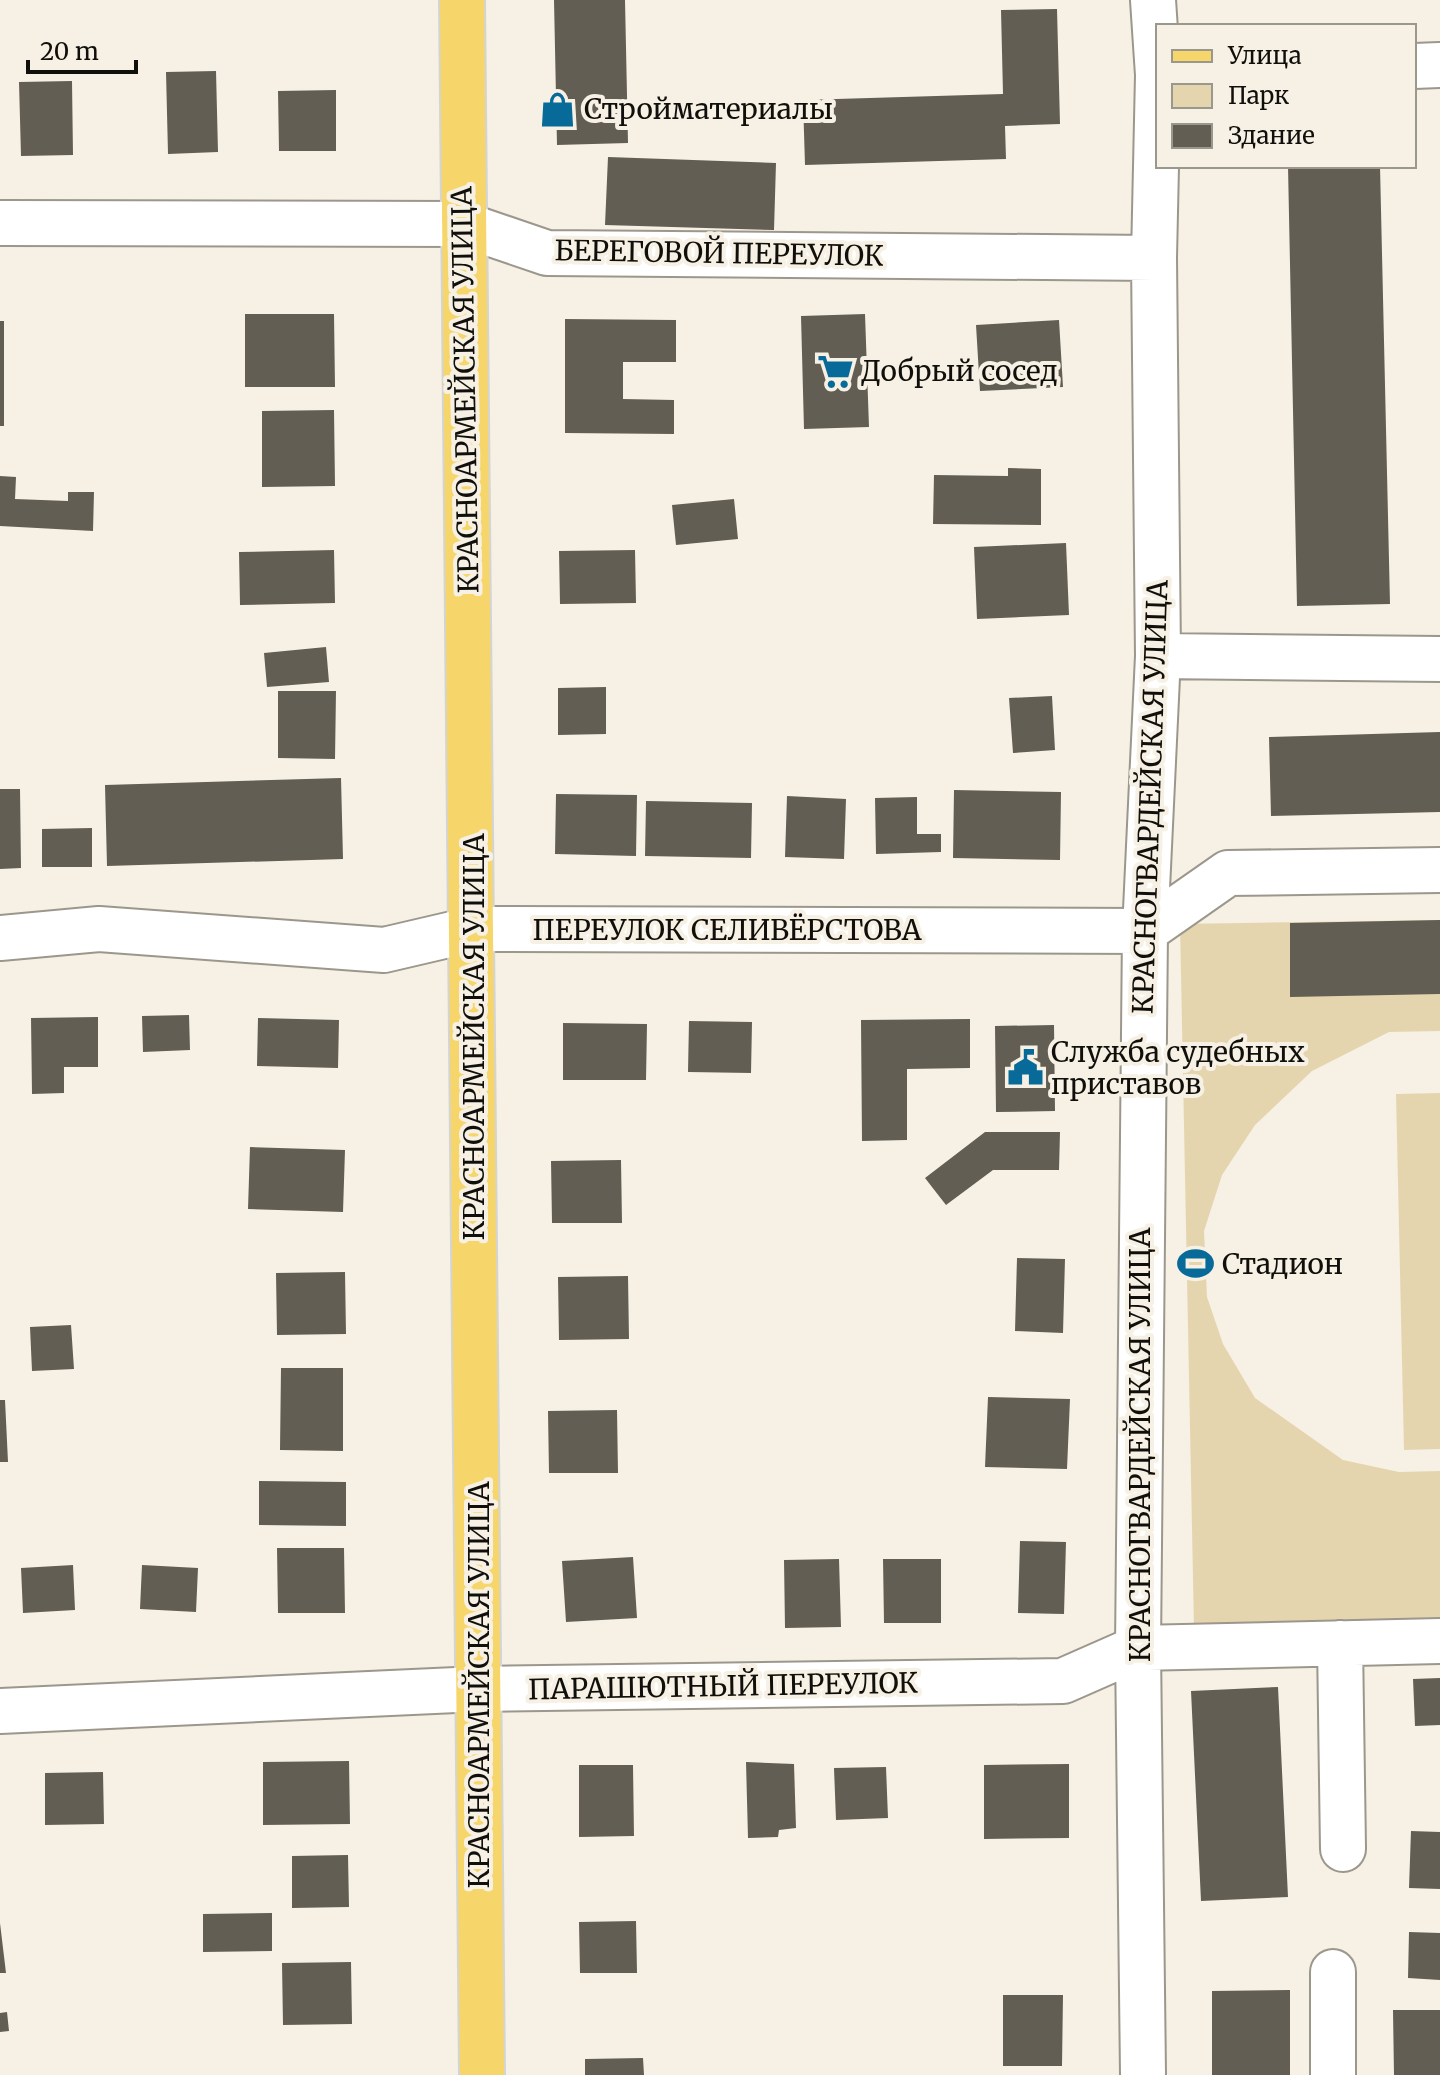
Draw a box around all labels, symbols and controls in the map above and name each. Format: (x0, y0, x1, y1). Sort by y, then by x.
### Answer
scale bar (28, 24, 136, 74)
legend (1156, 24, 1416, 168)
text: 20 m (40, 36, 99, 67)
text: Улица (1227, 40, 1302, 71)
text: Парк (1228, 80, 1289, 111)
shop icon: Стройматериалы (539, 90, 577, 128)
place label: Стройматериалы (584, 91, 833, 127)
text: Здание (1228, 120, 1315, 151)
street label: КРАСНОАРМЕЙСКАЯ УЛИЦА (443, 186, 487, 594)
street label: БЕРЕГОВОЙ ПЕРЕУЛОК (554, 232, 884, 274)
supermarket icon: Добрый сосед (816, 352, 854, 390)
place label: Добрый сосед (861, 353, 1058, 389)
street label: КРАСНОГВАРДЕЙСКАЯ УЛИЦА (1124, 579, 1176, 1015)
street label: КРАСНОАРМЕЙСКАЯ УЛИЦА (456, 833, 492, 1241)
street label: ПЕРЕУЛОК СЕЛИВЁРСТОВА (533, 912, 922, 948)
place label: Служба судебных приставов (1051, 1034, 1305, 1102)
public building icon: Служба судебных приставов (1006, 1049, 1044, 1087)
street label: КРАСНОГВАРДЕЙСКАЯ УЛИЦА (1122, 1228, 1158, 1662)
sports icon: Стадион (1177, 1245, 1215, 1283)
place label: Стадион (1222, 1246, 1343, 1282)
street label: КРАСНОАРМЕЙСКАЯ УЛИЦА (461, 1481, 497, 1889)
street label: ПАРАШЮТНЫЙ ПЕРЕУЛОК (528, 1665, 918, 1707)

